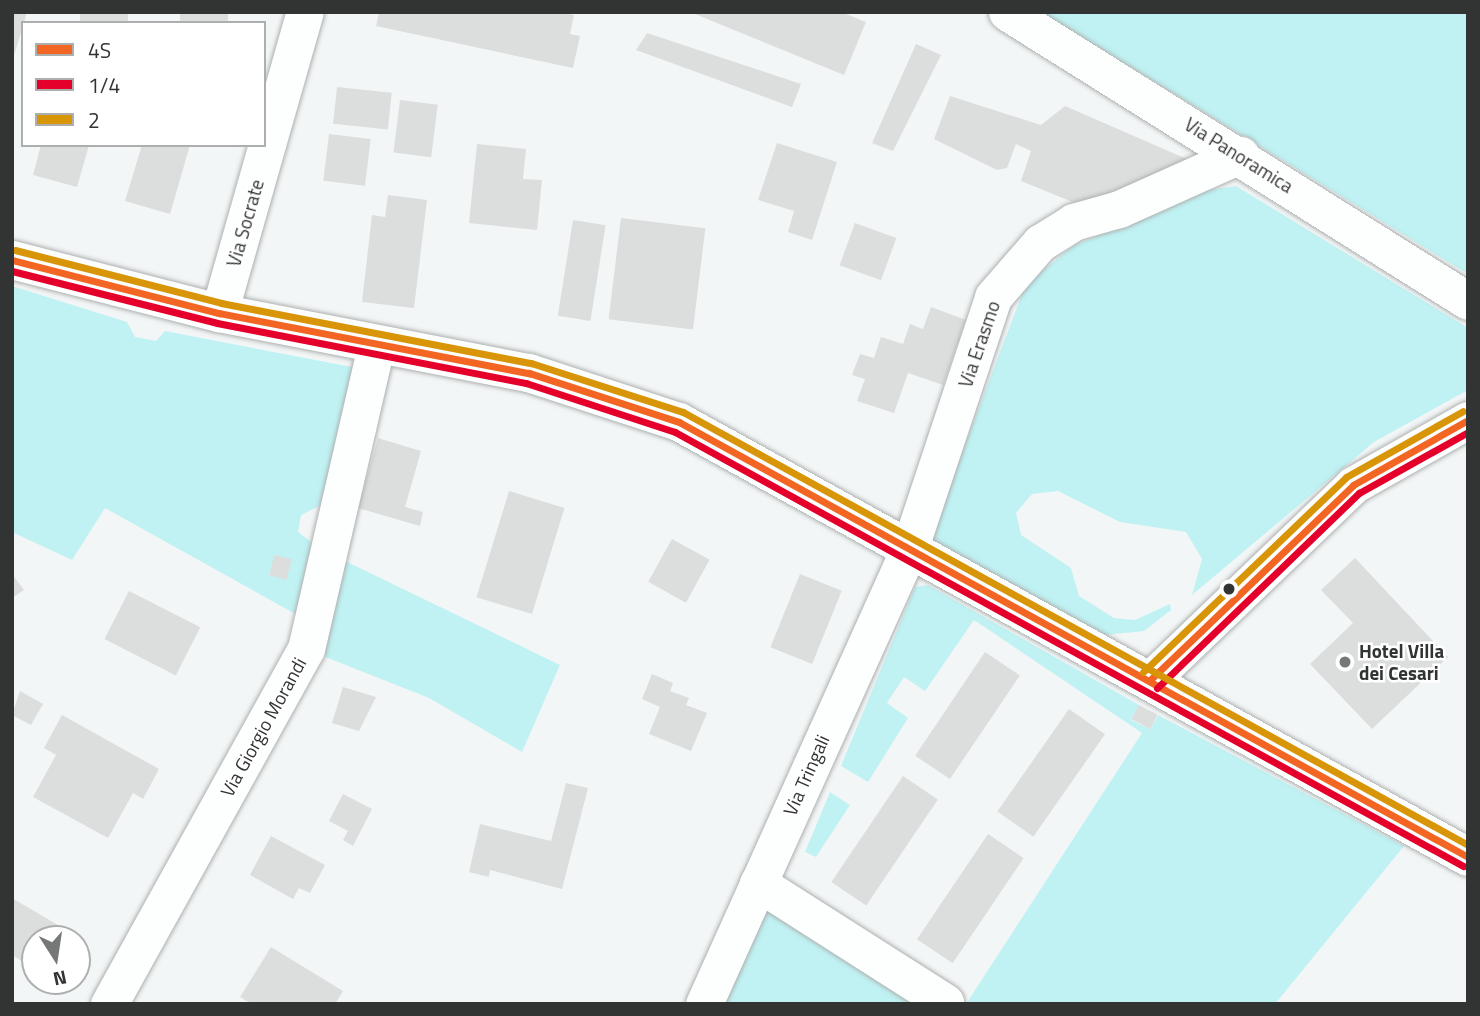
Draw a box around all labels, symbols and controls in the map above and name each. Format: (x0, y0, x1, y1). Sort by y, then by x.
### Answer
legend (21, 21, 266, 147)
text: 4S (88, 34, 111, 66)
text: 1/4 (88, 69, 120, 101)
text: 2 (88, 104, 100, 136)
street label: Via Panoramica (1180, 113, 1298, 197)
street label: Via Socrate (222, 177, 268, 269)
street label: Via Erasmo (954, 298, 1004, 390)
unlabelled marker (1222, 582, 1236, 596)
place label: Hotel Villa dei Cesari (1359, 640, 1444, 684)
street label: Via Giorgio Morandi (215, 653, 311, 801)
marker: Hotel Villa dei Cesari (1337, 654, 1353, 670)
street label: Via Tringali (778, 731, 834, 819)
north arrow (21, 925, 91, 995)
text: N (51, 964, 70, 995)

